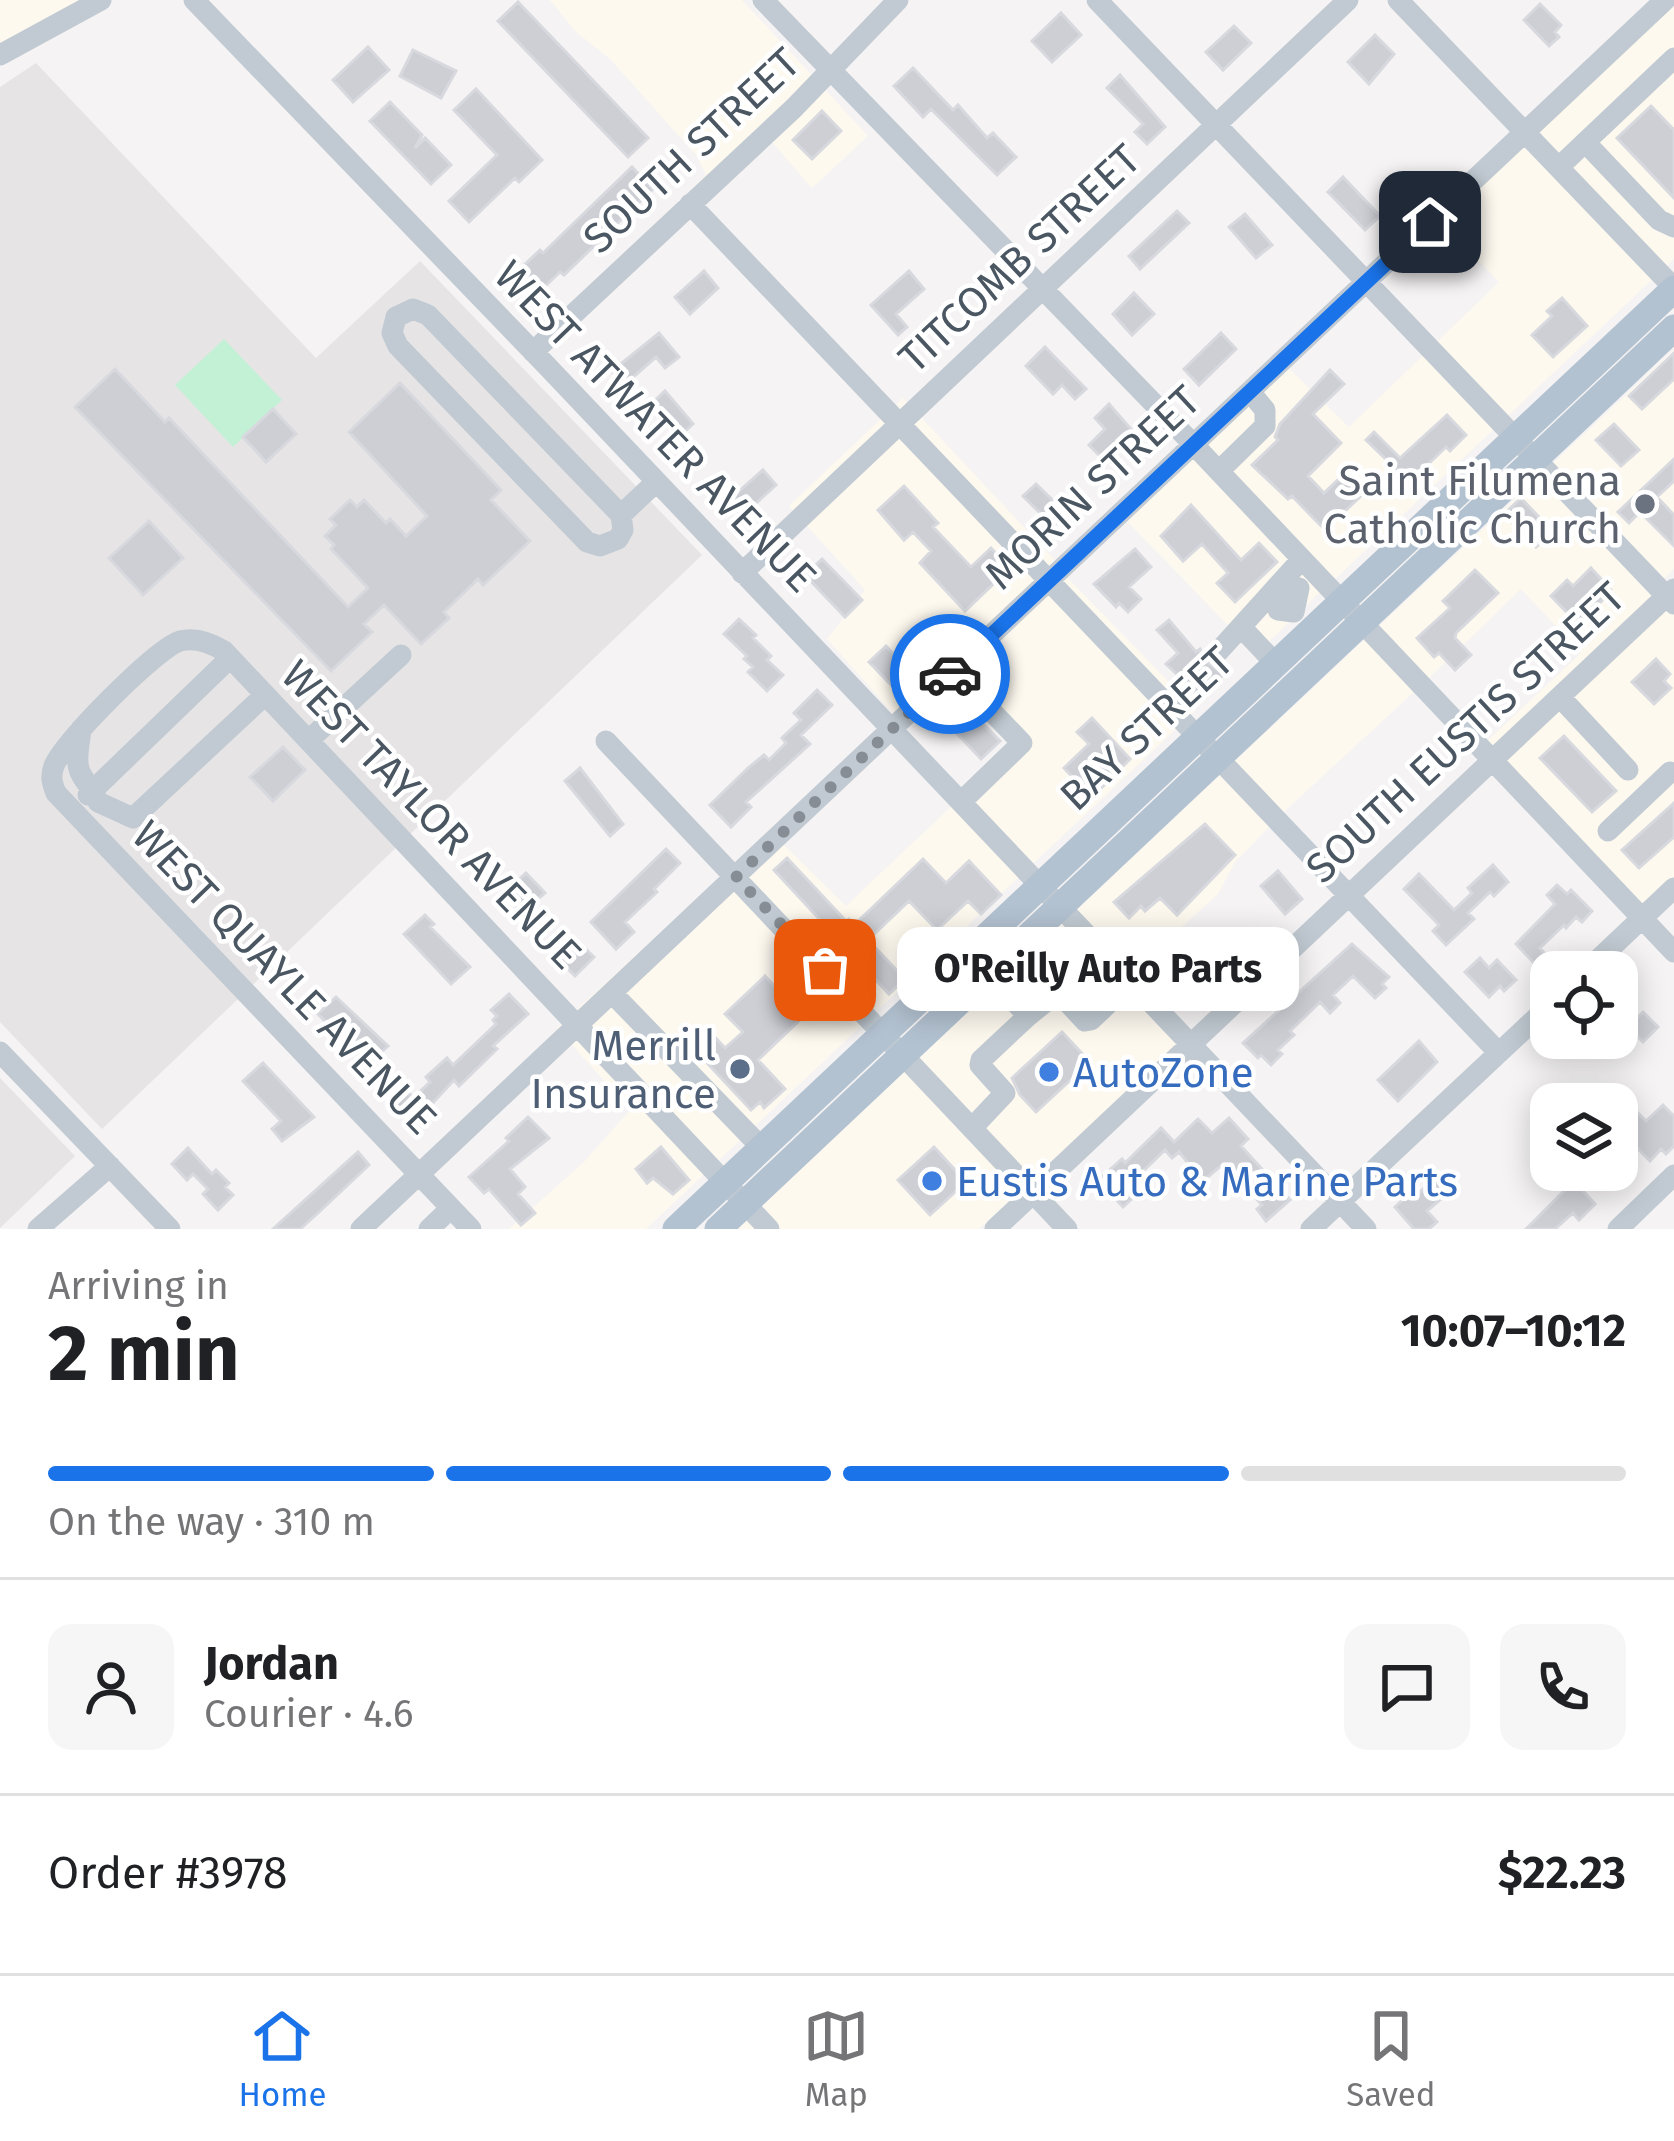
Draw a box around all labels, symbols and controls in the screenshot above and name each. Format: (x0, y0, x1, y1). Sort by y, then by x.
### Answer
street label: SOUTH STREET (573, 38, 810, 263)
street label: TITCOMB STREET (889, 134, 1151, 383)
pin (1379, 171, 1481, 273)
icon: home (1397, 189, 1463, 255)
street label: WEST ATWATER AVENUE (484, 251, 826, 603)
street label: MORIN STREET (975, 376, 1210, 600)
place label: Saint Filumena Catholic Church (1324, 456, 1621, 554)
marker: Saint Filumena Catholic Church (1632, 491, 1658, 517)
street label: SOUTH EUSTIS STREET (1296, 572, 1635, 893)
courier (890, 614, 1010, 734)
street label: BAY STREET (1050, 636, 1243, 821)
icon: car (917, 641, 983, 707)
street label: WEST TAYLOR AVENUE (271, 650, 591, 979)
street label: WEST QUAYLE AVENUE (122, 811, 447, 1145)
pin (774, 919, 876, 1021)
callout: O'Reilly Auto Parts (897, 928, 1299, 1012)
icon: bag (792, 937, 858, 1003)
text: O'Reilly Auto Parts (934, 946, 1262, 992)
map controls (1530, 951, 1638, 1191)
button: locate (1530, 951, 1638, 1059)
place label: Merrill Insurance (531, 1021, 716, 1119)
place label: AutoZone (1073, 1048, 1254, 1098)
marker: Merrill Insurance (727, 1056, 753, 1082)
marker: AutoZone (1036, 1059, 1062, 1085)
button: layers (1530, 1083, 1638, 1191)
place label: Eustis Auto & Marine Parts (956, 1157, 1458, 1207)
marker: Eustis Auto & Marine Parts (919, 1168, 945, 1194)
text: Arriving in (48, 1263, 229, 1309)
text: 10:07–10:12 (1401, 1304, 1626, 1358)
text: 2 min (48, 1307, 240, 1401)
text: On the way · 310 m (48, 1499, 375, 1545)
button: person (48, 1624, 174, 1750)
button: chat (1344, 1624, 1470, 1750)
button: phone (1500, 1624, 1626, 1750)
text: Jordan (204, 1637, 339, 1691)
text: Courier · 4.6 (204, 1691, 413, 1737)
text: Order #3978 (48, 1846, 288, 1900)
text: $22.23 (1498, 1846, 1626, 1900)
tab: Home (238, 2003, 326, 2115)
tab: Map (803, 2003, 869, 2115)
tab: Saved (1346, 2003, 1436, 2115)

